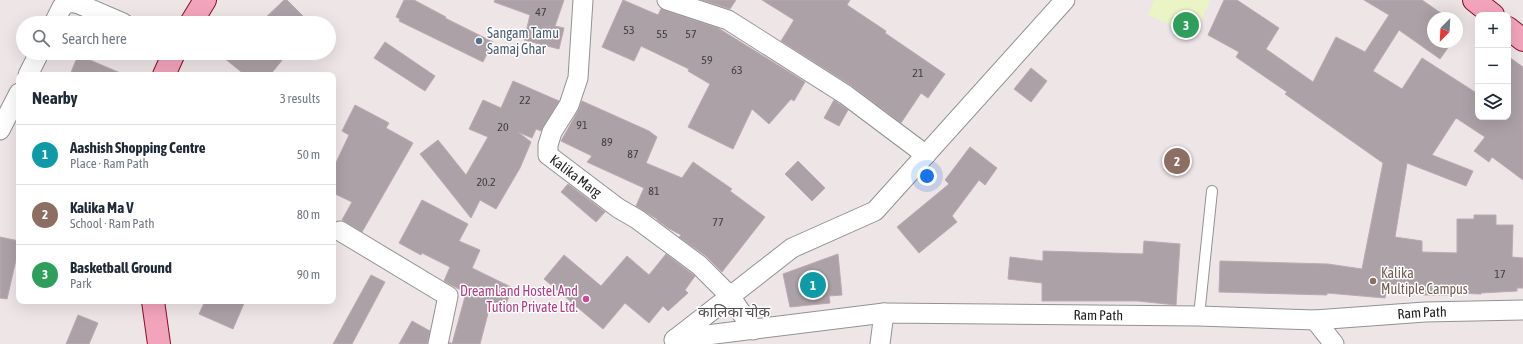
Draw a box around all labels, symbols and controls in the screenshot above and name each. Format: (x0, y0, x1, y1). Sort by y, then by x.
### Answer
house number: 47 (535, 5, 547, 19)
pin: 3 (1173, 10, 1199, 40)
north arrow (1427, 12, 1463, 48)
map controls (1475, 12, 1511, 120)
button: + (1475, 12, 1511, 48)
search box (16, 16, 336, 60)
house number: 53 (623, 23, 635, 37)
place label: Sangam Tamu Samaj Ghar (487, 25, 559, 57)
icon: search (30, 27, 52, 49)
house number: 55 (656, 27, 668, 41)
house number: 57 (685, 27, 697, 41)
text: Search here (62, 30, 127, 47)
marker: Sangam Tamu Samaj Ghar (474, 36, 484, 46)
button: − (1475, 48, 1511, 84)
house number: 59 (701, 53, 713, 67)
house number: 63 (731, 63, 743, 77)
house number: 21 (912, 66, 924, 80)
button: layers (1475, 84, 1511, 120)
text: Nearby (32, 88, 78, 108)
text: 3 results (280, 91, 320, 106)
house number: 22 (519, 93, 531, 107)
house number: 91 (576, 118, 588, 132)
house number: 20 (497, 120, 509, 134)
house number: 89 (601, 135, 613, 149)
text: Aashish Shopping Centre (70, 139, 205, 156)
pin: 2 (1164, 146, 1190, 176)
text: 1 (42, 147, 48, 162)
text: 50 m (297, 147, 320, 162)
house number: 87 (627, 147, 639, 161)
street label: Kalika Marg (547, 151, 605, 201)
text: Place · Ram Path (70, 156, 149, 171)
your location (917, 166, 937, 186)
house number: 20.2 (476, 175, 496, 189)
house number: 81 (648, 184, 660, 198)
text: Kalika Ma V (70, 199, 134, 216)
text: 2 (42, 207, 48, 222)
text: 80 m (297, 207, 320, 222)
house number: 77 (712, 215, 724, 229)
text: School · Ram Path (70, 216, 154, 231)
text: Basketball Ground (70, 259, 172, 276)
place label: Kalika Multiple Campus (1381, 265, 1468, 297)
text: 3 (42, 267, 48, 282)
text: 90 m (297, 267, 320, 282)
house number: 17 (1494, 267, 1506, 281)
pin: 1 (800, 270, 826, 300)
text: Park (70, 276, 92, 291)
marker: Kalika Multiple Campus (1368, 276, 1378, 286)
place label: DreamLand Hostel And Tution Private Ltd. (460, 283, 578, 315)
marker: DreamLand Hostel And Tution Private Ltd. (581, 294, 591, 304)
district label: कालिका चोक (698, 303, 770, 320)
street label: Ram Path (1397, 304, 1447, 322)
street label: Ram Path (1074, 307, 1123, 323)

